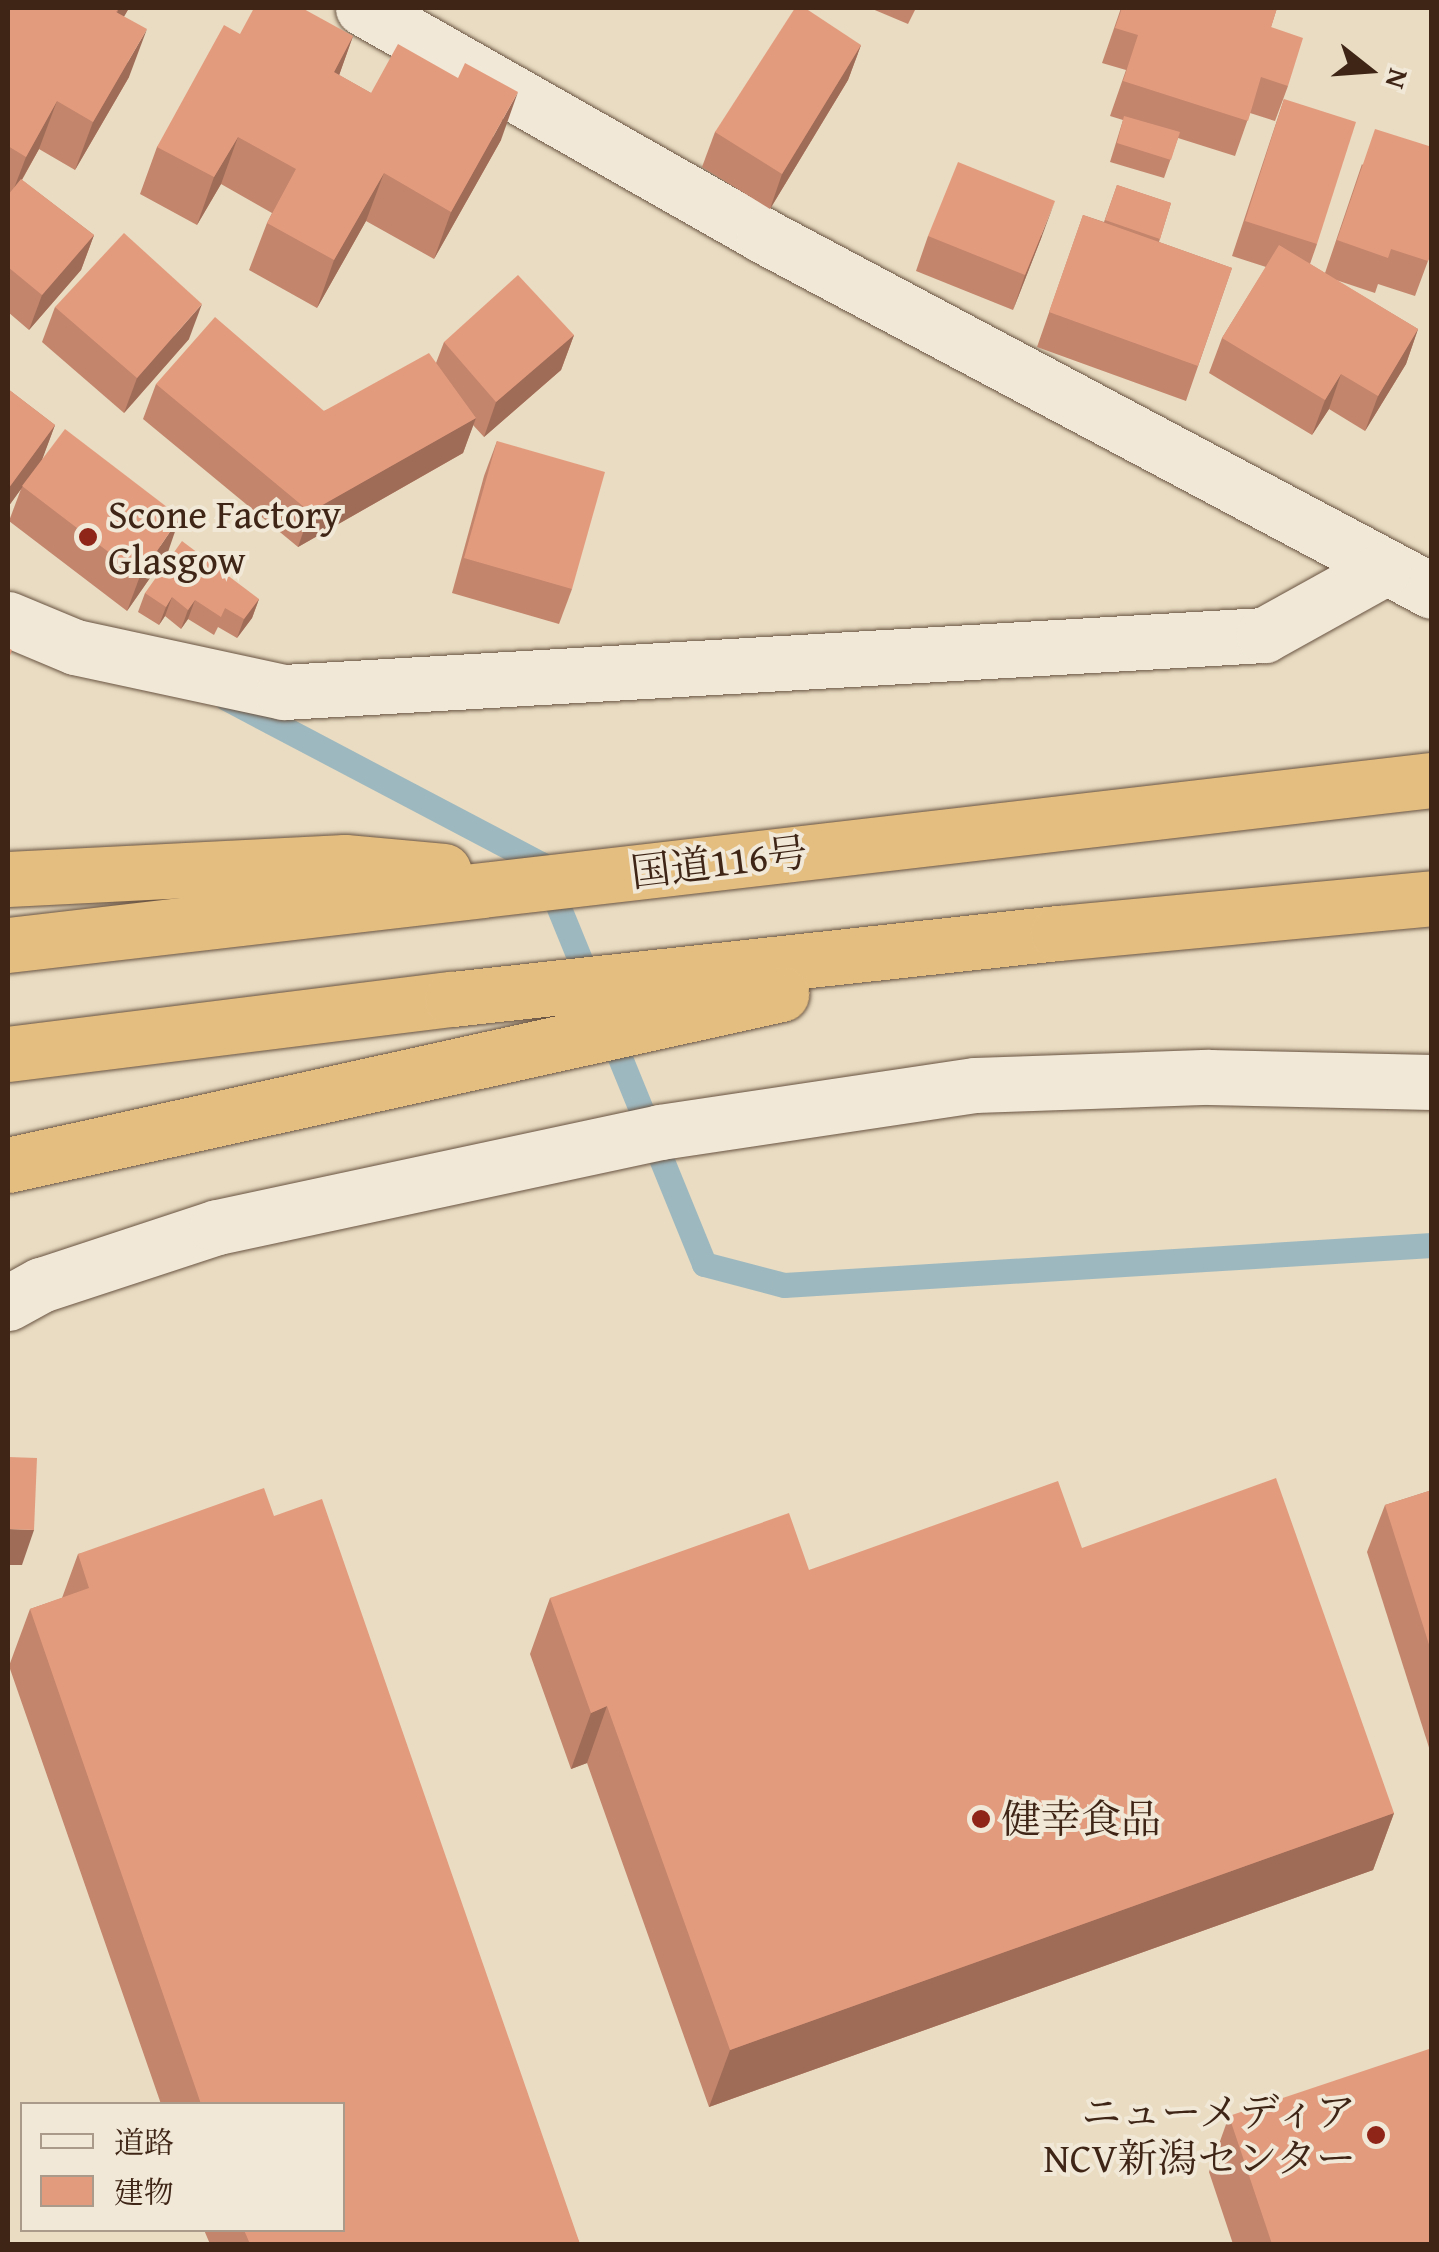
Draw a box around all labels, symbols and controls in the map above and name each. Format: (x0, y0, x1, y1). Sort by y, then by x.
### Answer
north arrow (1319, 20, 1419, 120)
text: N (1376, 64, 1421, 94)
place label: Scone Factory Glasgow (108, 490, 341, 584)
marker: Scone Factory Glasgow (77, 526, 99, 548)
street label: 国道116号 (628, 827, 810, 897)
place label: 健幸食品 (1001, 1795, 1161, 1843)
marker: 健幸食品 (970, 1808, 992, 1830)
place label: ニューメディア NCV新潟センター (1042, 2088, 1356, 2182)
legend (20, 2102, 345, 2232)
text: 道路 (114, 2120, 174, 2164)
marker: ニューメディア NCV新潟センター (1365, 2124, 1387, 2146)
text: 建物 (114, 2170, 174, 2214)

